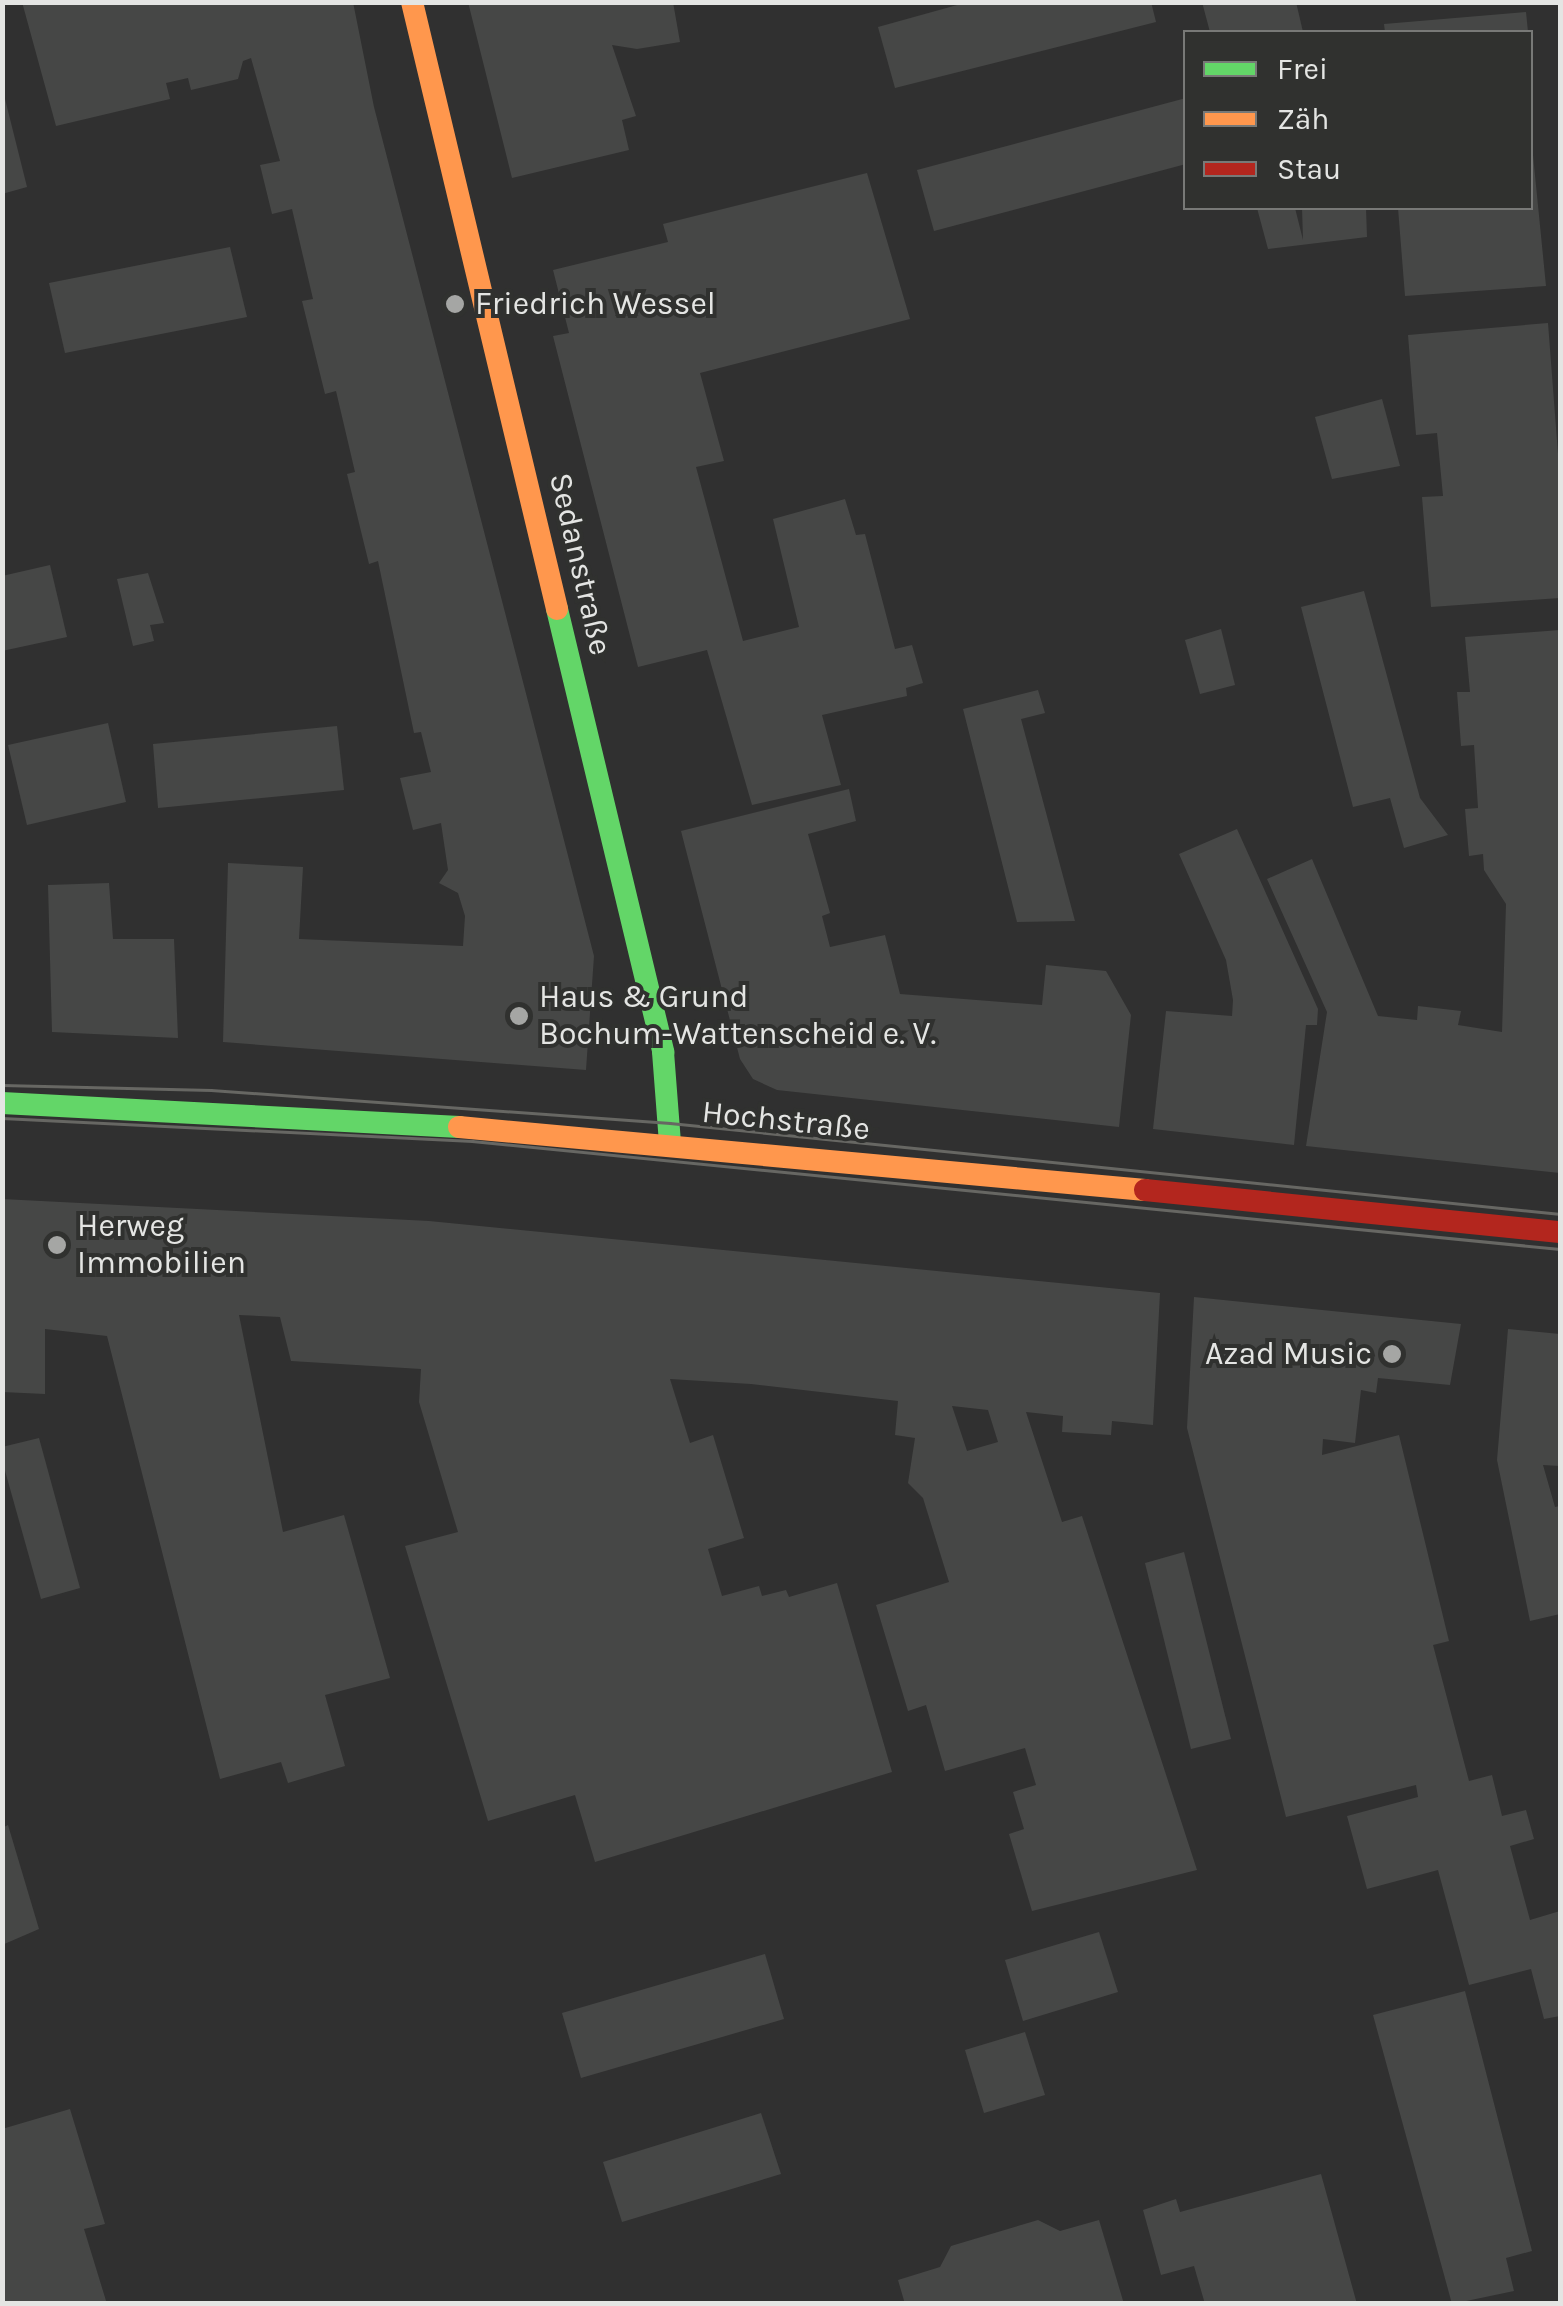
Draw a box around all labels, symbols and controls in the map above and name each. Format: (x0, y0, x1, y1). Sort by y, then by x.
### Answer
legend (1183, 30, 1533, 210)
text: Frei (1277, 51, 1328, 87)
text: Zäh (1277, 101, 1329, 137)
text: Stau (1277, 151, 1341, 187)
place label: Friedrich Wessel (475, 285, 716, 323)
marker: Friedrich Wessel (444, 293, 466, 315)
street label: Sedanstraße (540, 469, 620, 659)
place label: Haus & Grund Bochum-Wattenscheid e. V. (539, 979, 936, 1054)
marker: Haus & Grund Bochum-Wattenscheid e. V. (508, 1005, 530, 1027)
street label: Hochstraße (700, 1093, 872, 1149)
place label: Herweg Immobilien (77, 1208, 246, 1283)
marker: Herweg Immobilien (46, 1234, 68, 1256)
place label: Azad Music (1205, 1335, 1372, 1373)
marker: Azad Music (1381, 1343, 1403, 1365)

